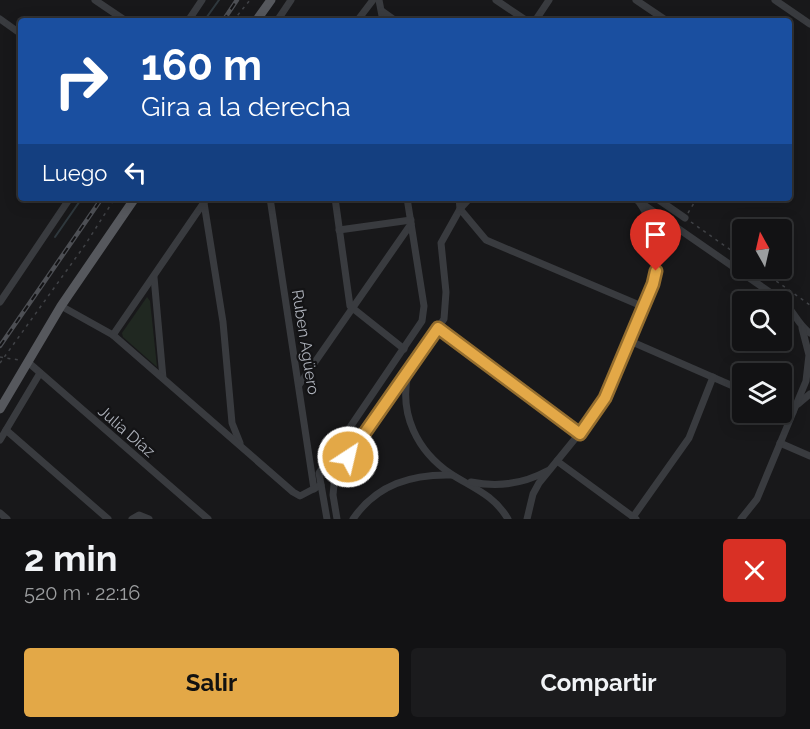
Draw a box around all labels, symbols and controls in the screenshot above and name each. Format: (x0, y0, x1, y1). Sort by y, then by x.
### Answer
text: 160 m (141, 41, 262, 90)
icon: right (42, 42, 120, 120)
text: Gira a la derecha (141, 91, 351, 122)
icon: left (119, 156, 152, 189)
text: Luego (42, 160, 107, 186)
pin (630, 209, 681, 271)
icon: arrive (639, 218, 672, 251)
north arrow (732, 219, 792, 279)
map controls (732, 219, 792, 423)
street label: Ruben Agüero (288, 288, 323, 396)
button: search (732, 291, 792, 351)
button: layers (732, 363, 792, 423)
street label: Julia Díaz (94, 401, 159, 461)
position arrow (316, 425, 380, 489)
text: 2 min (24, 537, 117, 579)
button: close (723, 539, 786, 602)
text: 520 m · 22:16 (24, 581, 140, 605)
button: Salir (24, 648, 399, 717)
button: Compartir (411, 648, 786, 717)

